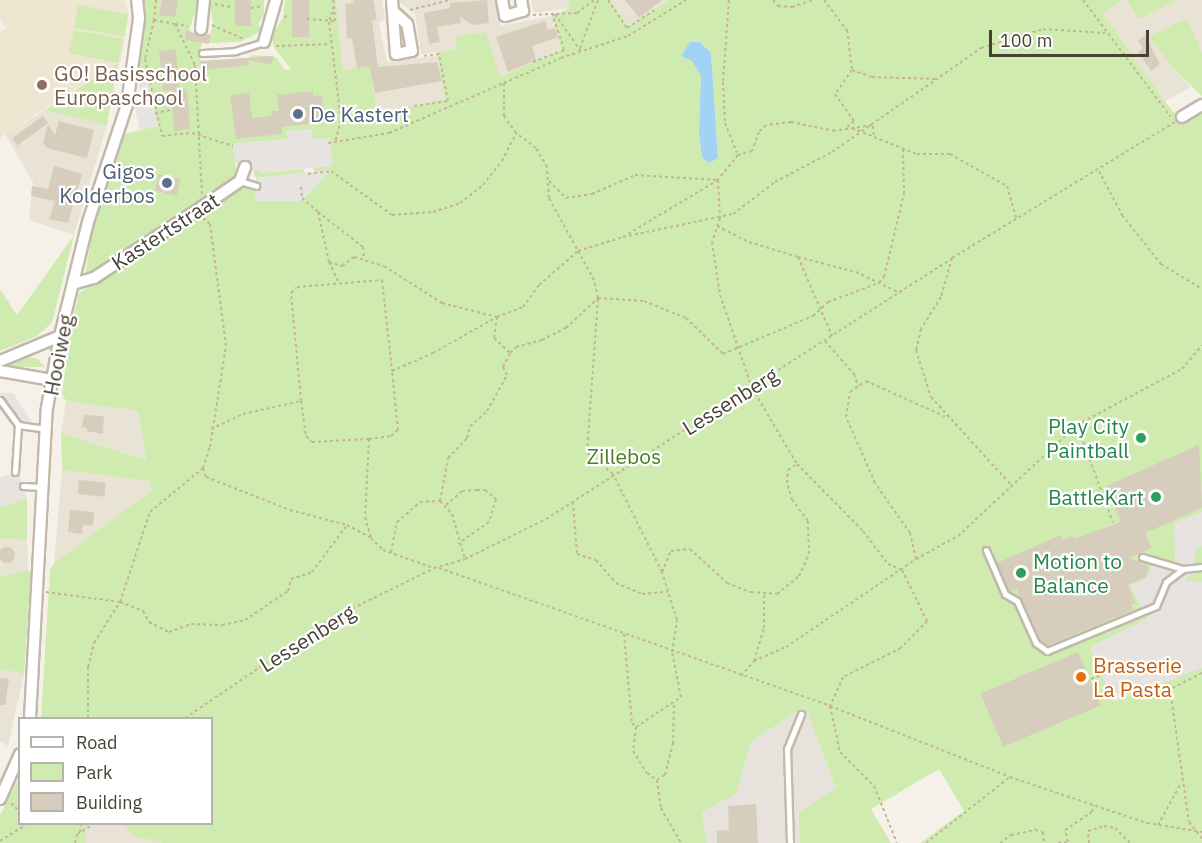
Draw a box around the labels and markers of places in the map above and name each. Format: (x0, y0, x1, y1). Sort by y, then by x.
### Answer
place label: GO! Basisschool Europaschool (54, 60, 207, 110)
marker: GO! Basisschool Europaschool (35, 78, 49, 92)
place label: De Kastert (310, 101, 409, 127)
marker: De Kastert (291, 107, 305, 121)
place label: Gigos Kolderbos (59, 158, 155, 208)
marker: Gigos Kolderbos (160, 176, 174, 190)
place label: Play City Paintball (1046, 413, 1129, 463)
marker: Play City Paintball (1134, 431, 1148, 445)
place label: BattleKart (1048, 484, 1144, 510)
marker: BattleKart (1149, 490, 1163, 504)
place label: Motion to Balance (1033, 548, 1122, 598)
marker: Motion to Balance (1014, 566, 1028, 580)
place label: Brasserie La Pasta (1093, 652, 1182, 702)
marker: Brasserie La Pasta (1074, 670, 1088, 684)

